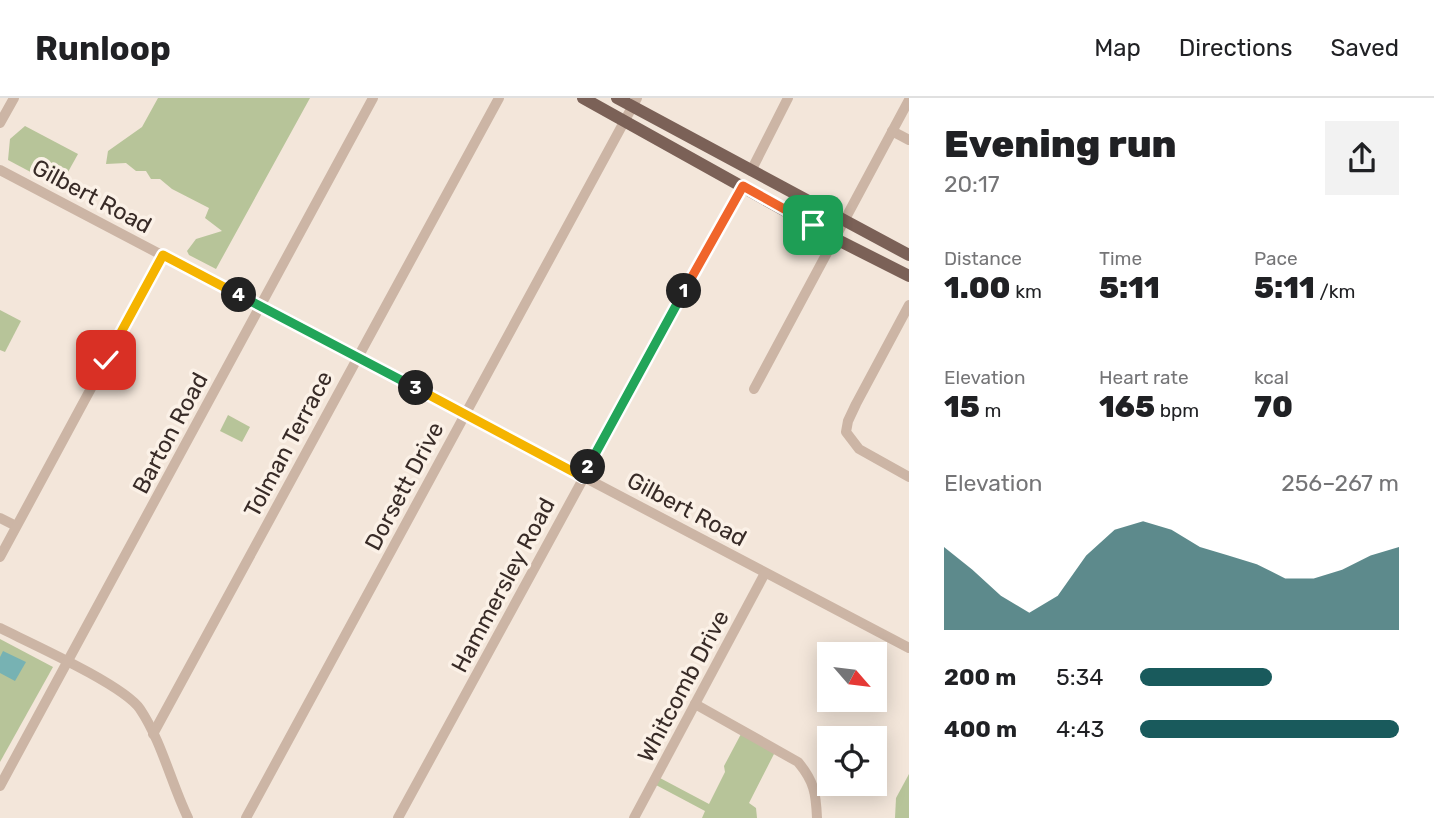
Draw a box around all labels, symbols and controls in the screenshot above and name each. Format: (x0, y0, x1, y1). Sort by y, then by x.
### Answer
text: Runloop (35, 29, 171, 68)
text: Map (1094, 34, 1141, 62)
text: Directions (1179, 34, 1292, 62)
text: Saved (1330, 34, 1399, 62)
text: Evening run (944, 121, 1177, 167)
button: share (1325, 121, 1399, 195)
street label: Gilbert Road (27, 153, 157, 239)
text: 20:17 (944, 170, 1000, 198)
pin (783, 195, 843, 255)
icon: arrive (794, 206, 832, 244)
text: Distance (944, 247, 1022, 270)
text: Time (1099, 247, 1142, 270)
text: Pace (1254, 247, 1298, 270)
text: 1.00 (944, 270, 1011, 306)
text: 5:11 (1099, 270, 1160, 306)
text: 5:11 (1254, 270, 1315, 306)
pin: 1 (666, 274, 702, 308)
pin: 4 (222, 278, 256, 312)
text: 1 (679, 279, 688, 302)
text: km (1011, 280, 1042, 303)
text: /km (1315, 280, 1355, 303)
text: 4 (232, 283, 245, 306)
pin (76, 330, 136, 390)
icon: check (87, 341, 125, 379)
street label: Tolman Terrace (238, 366, 338, 522)
text: Elevation (944, 366, 1025, 389)
text: Heart rate (1099, 366, 1189, 389)
text: kcal (1254, 366, 1289, 389)
street label: Barton Road (126, 368, 214, 498)
pin: 3 (398, 370, 434, 406)
text: 3 (409, 376, 422, 399)
text: 15 (944, 389, 980, 425)
text: 165 (1099, 389, 1155, 425)
text: 70 (1254, 389, 1293, 425)
text: m (980, 399, 1001, 422)
text: bpm (1155, 399, 1199, 422)
street label: Dorsett Drive (358, 417, 450, 555)
pin: 2 (570, 450, 606, 484)
text: 2 (581, 455, 594, 478)
street label: Gilbert Road (622, 466, 752, 552)
text: Elevation (944, 469, 1043, 497)
text: 256–267 m (1281, 469, 1399, 497)
street label: Hammersley Road (445, 493, 561, 677)
street label: Whitcomb Drive (631, 605, 735, 767)
north arrow (817, 642, 887, 712)
map controls (817, 642, 887, 796)
text: 200 m (944, 663, 1016, 691)
text: 5:34 (1056, 663, 1104, 691)
text: 400 m (944, 715, 1017, 743)
text: 4:43 (1056, 715, 1104, 743)
button: locate (817, 726, 887, 796)

